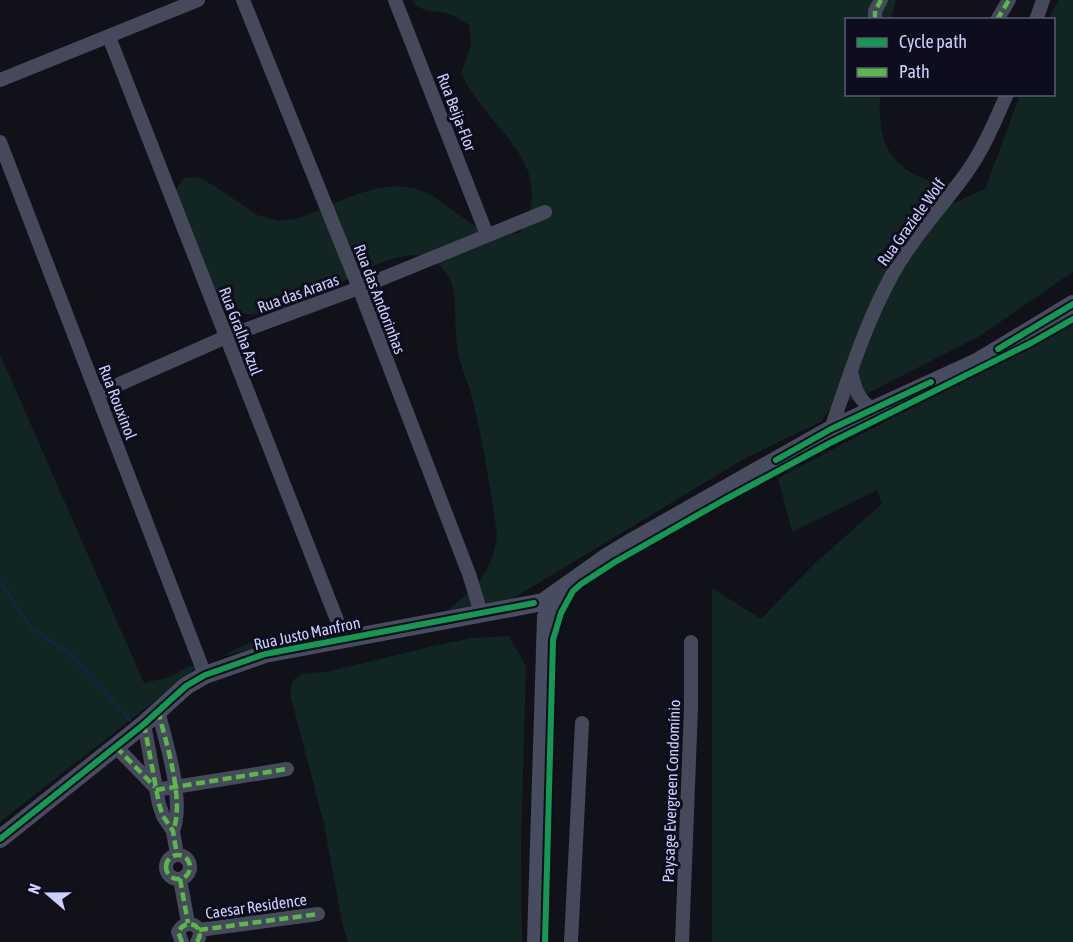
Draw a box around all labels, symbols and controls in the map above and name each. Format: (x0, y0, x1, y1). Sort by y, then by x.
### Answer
legend (845, 18, 1055, 96)
text: Cycle path (899, 31, 967, 52)
text: Path (899, 61, 930, 82)
street label: Rua Beija-Flor (433, 71, 480, 154)
street label: Rua Graziele Wolf (873, 174, 949, 269)
street label: Rua das Andorinhas (351, 242, 409, 357)
street label: Rua das Araras (255, 270, 342, 316)
street label: Rua Gralha Azul (216, 284, 266, 378)
street label: Rua Rouxinol (96, 362, 141, 442)
street label: Rua Justo Manfron (252, 613, 362, 653)
street label: Paysage Evergreen Condomínio (659, 699, 684, 883)
north arrow (18, 864, 78, 924)
text: N (24, 881, 44, 896)
street label: Caesar Residence (204, 890, 308, 922)

